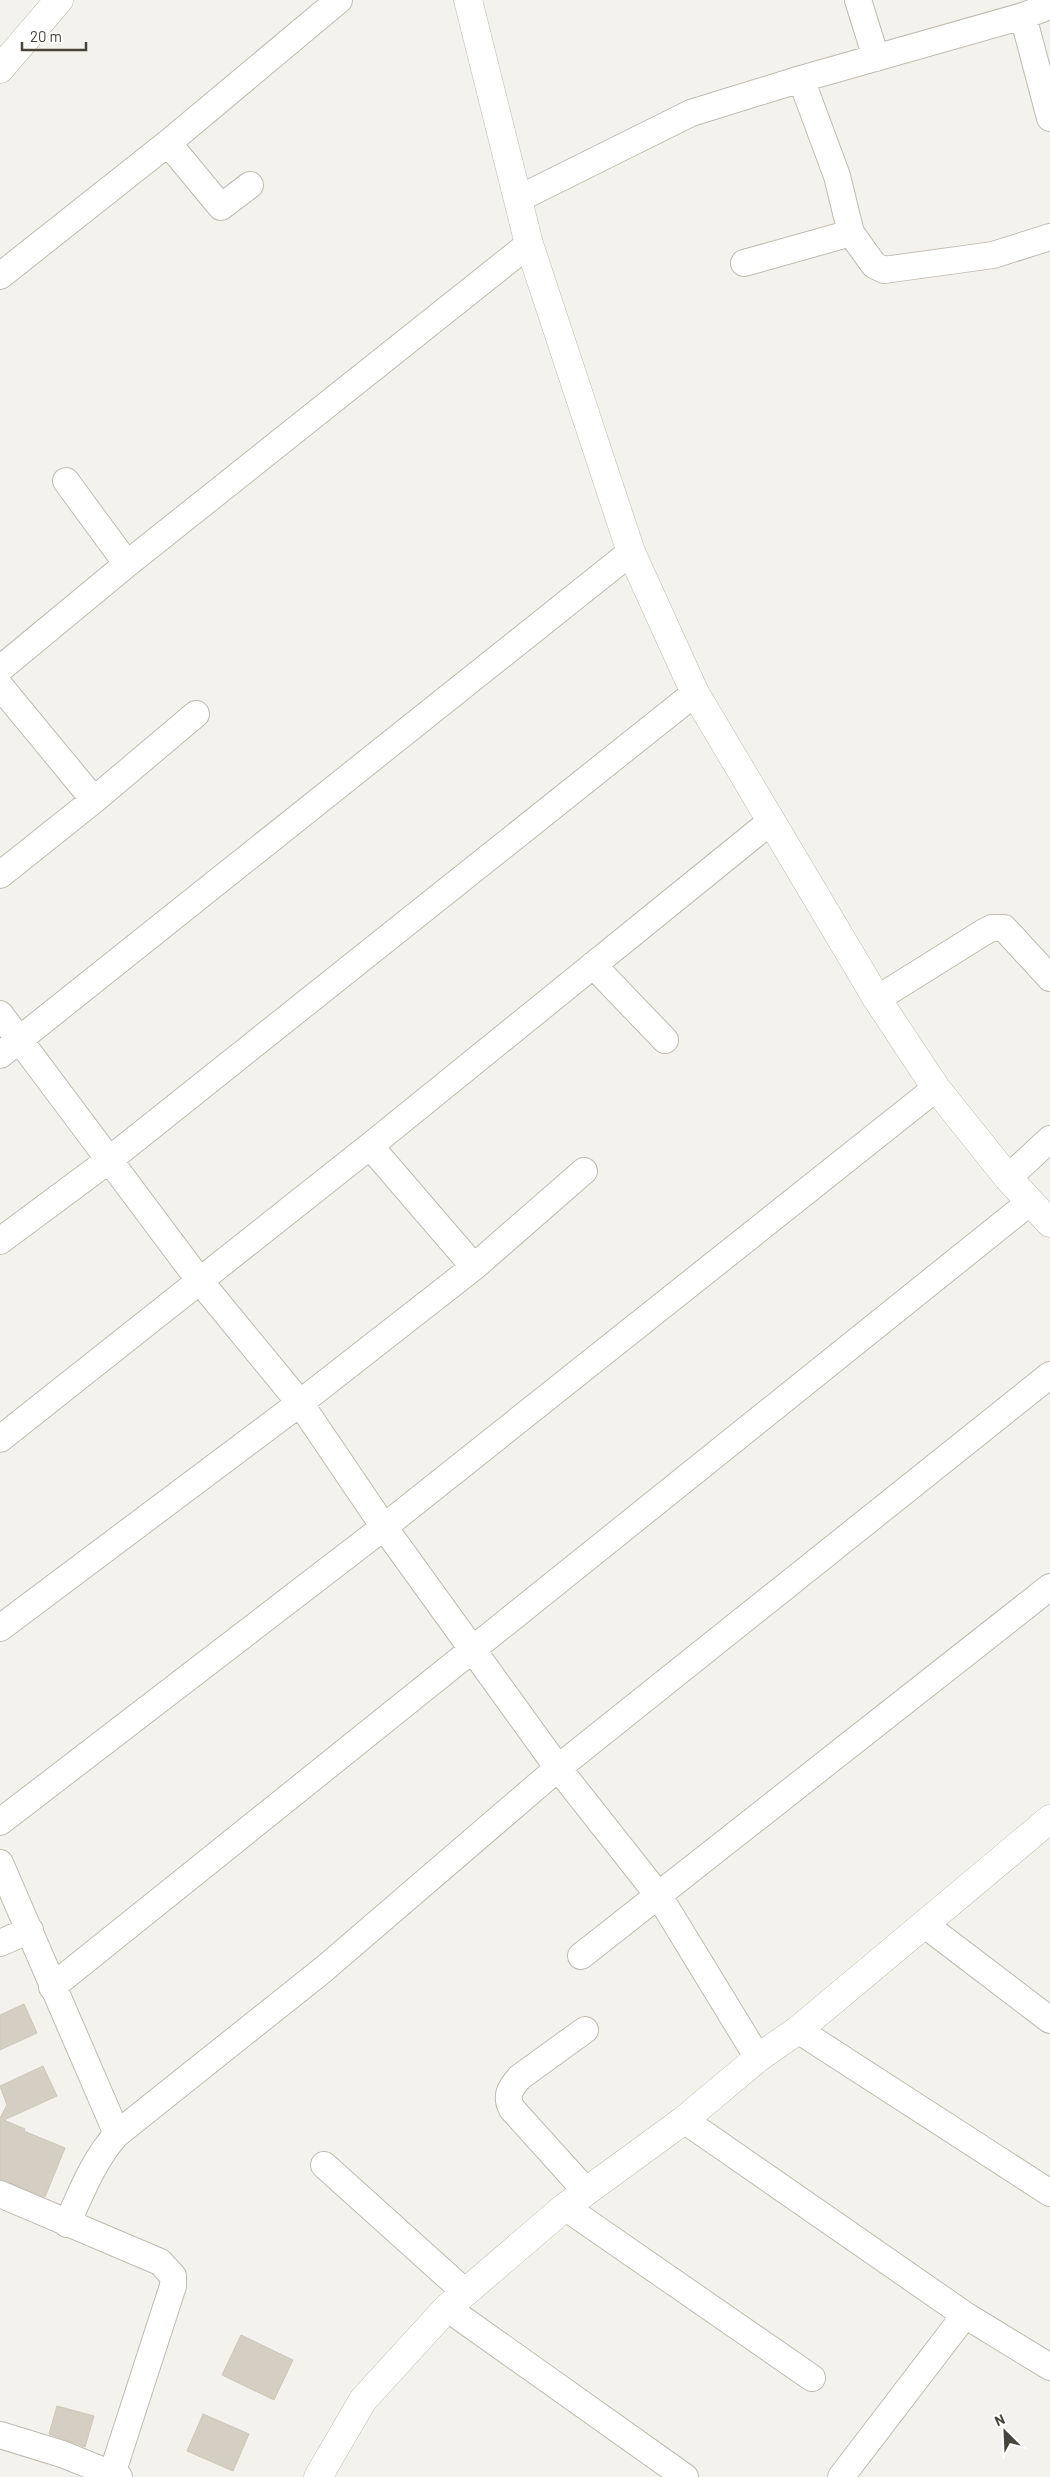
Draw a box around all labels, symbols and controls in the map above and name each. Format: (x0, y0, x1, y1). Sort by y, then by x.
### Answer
scale bar (22, 20, 86, 52)
text: 20 m (30, 27, 62, 45)
north arrow (980, 2407, 1030, 2457)
text: N (992, 2410, 1007, 2429)

